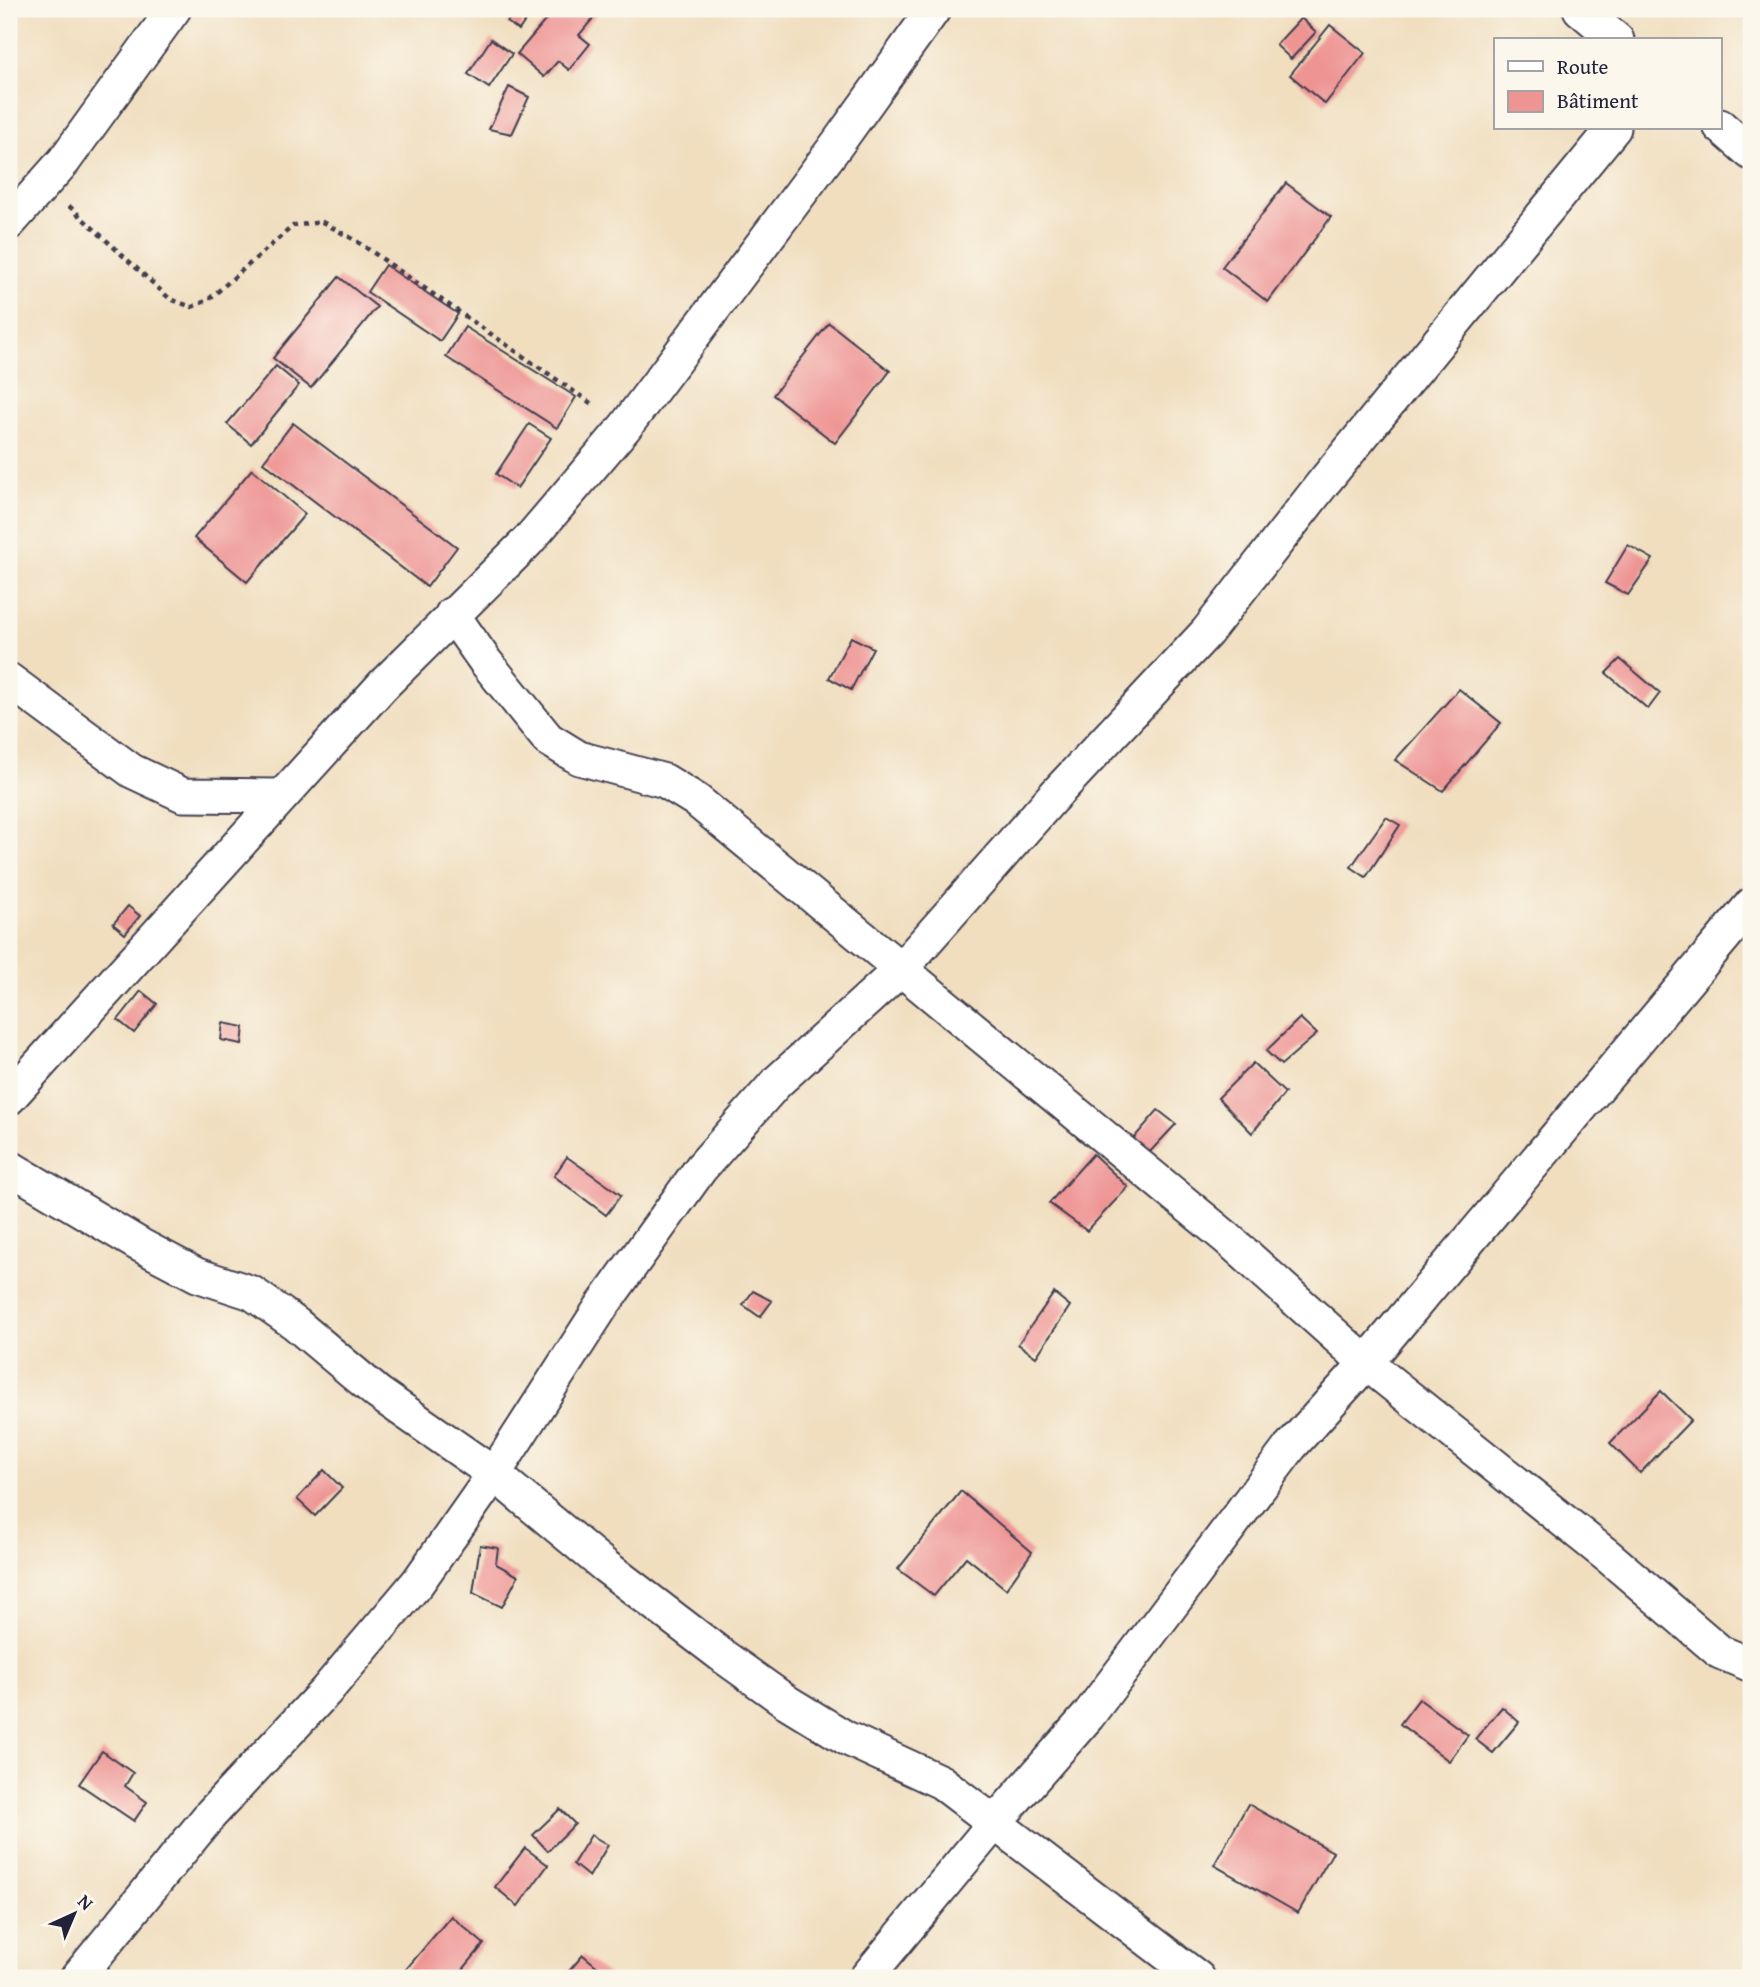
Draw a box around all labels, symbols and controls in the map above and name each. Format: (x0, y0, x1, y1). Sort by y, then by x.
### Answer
legend (1494, 38, 1722, 130)
text: Route (1557, 51, 1609, 82)
text: Bâtiment (1557, 85, 1639, 116)
north arrow (38, 1878, 108, 1948)
text: N (72, 1887, 100, 1916)

